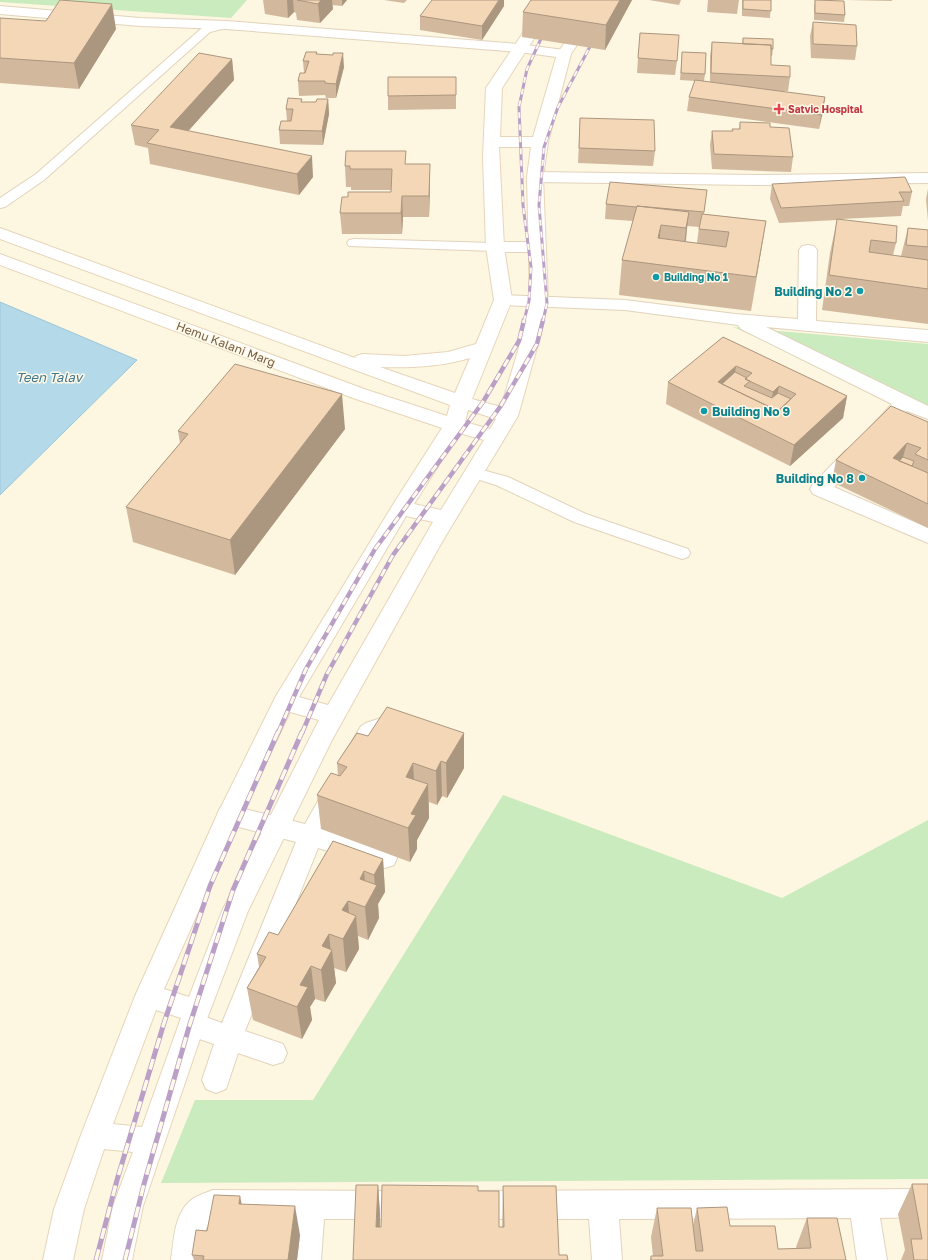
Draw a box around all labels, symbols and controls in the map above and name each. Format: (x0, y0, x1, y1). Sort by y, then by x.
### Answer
marker: Satvic Hospital (773, 103, 785, 115)
place label: Satvic Hospital (788, 103, 863, 115)
place label: Building No 1 (664, 271, 728, 283)
marker: Building No 1 (651, 272, 661, 282)
place label: Building No 2 (774, 284, 852, 299)
marker: Building No 2 (855, 286, 865, 296)
street label: Hemu Kalani Marg (174, 318, 278, 370)
water label: Teen Talav (16, 369, 84, 385)
place label: Building No 9 (712, 404, 790, 419)
marker: Building No 9 (699, 406, 709, 416)
place label: Building No 8 (776, 471, 854, 486)
marker: Building No 8 (857, 473, 867, 483)

